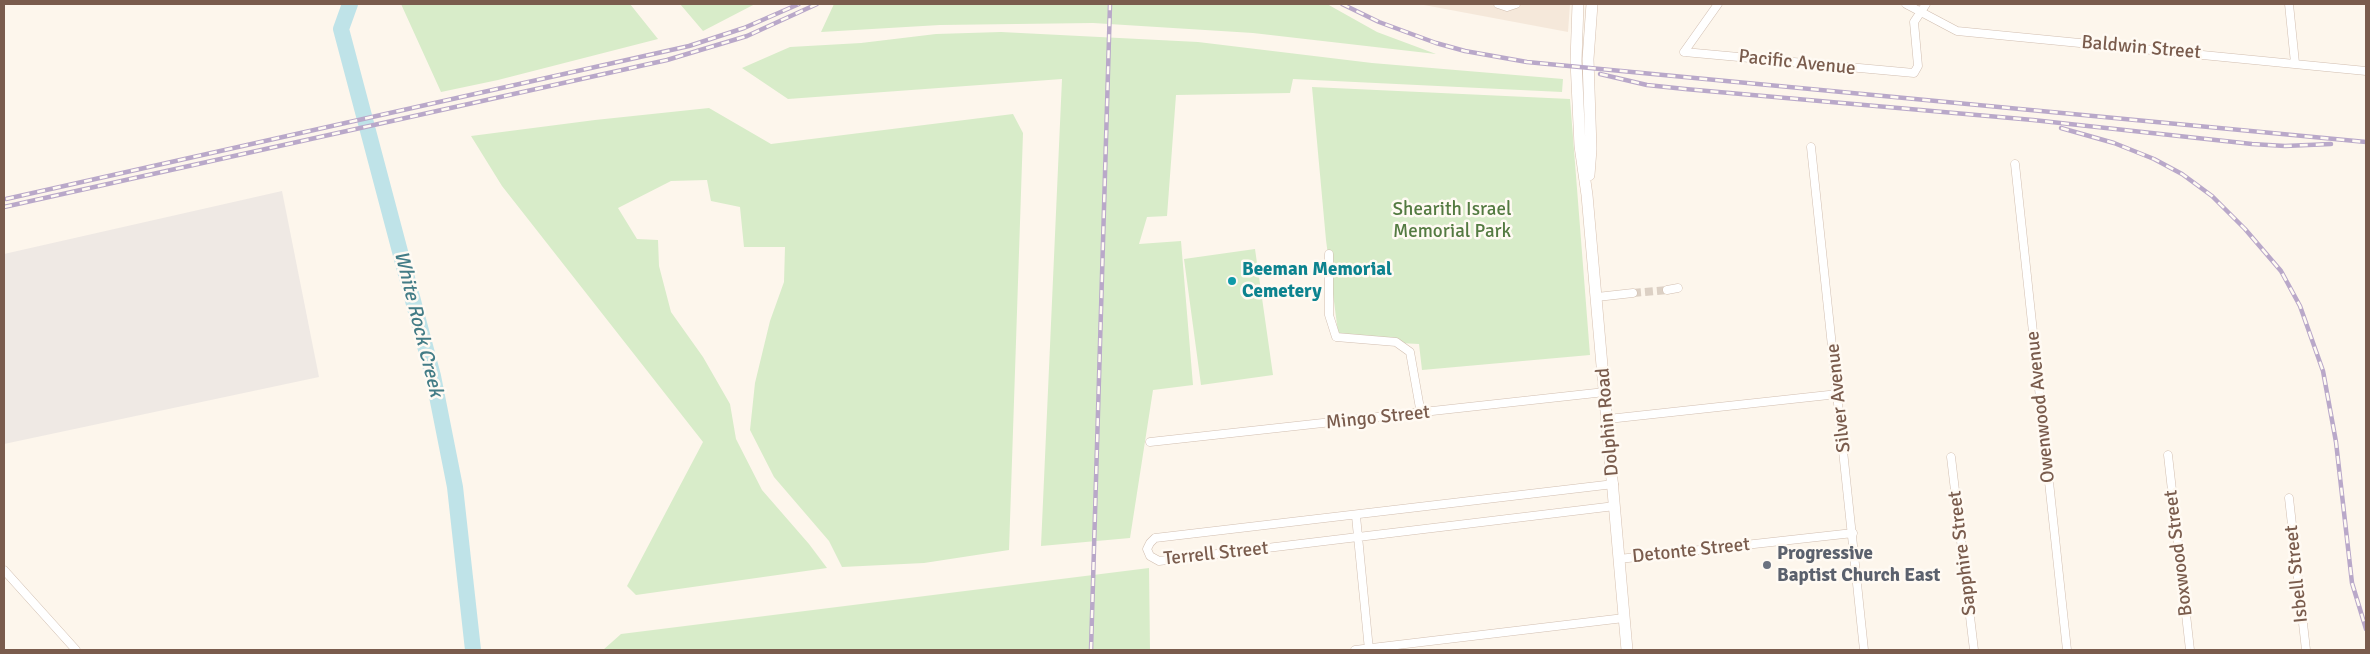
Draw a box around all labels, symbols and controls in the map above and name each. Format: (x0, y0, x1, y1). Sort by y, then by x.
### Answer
street label: Baldwin Street (2080, 31, 2202, 65)
street label: Pacific Avenue (1737, 46, 1857, 80)
park label: Shearith Israel Memorial Park (1393, 199, 1511, 243)
water label: White Rock Creek (388, 249, 448, 399)
place label: Beeman Memorial Cemetery (1242, 259, 1392, 303)
marker: Beeman Memorial Cemetery (1226, 275, 1238, 287)
street label: Owenwood Avenue (2022, 330, 2060, 484)
street label: Silver Avenue (1822, 342, 1856, 454)
street label: Dolphin Road (1592, 367, 1624, 477)
street label: Mingo Street (1325, 401, 1431, 435)
street label: Sapphire Street (1944, 489, 1982, 617)
street label: Boxwood Street (2160, 489, 2198, 617)
street label: Isbell Street (2281, 524, 2313, 624)
street label: Detonte Street (1631, 533, 1751, 569)
street label: Terrell Street (1163, 537, 1269, 571)
place label: Progressive Baptist Church East (1777, 543, 1940, 587)
marker: Progressive Baptist Church East (1761, 559, 1773, 571)

